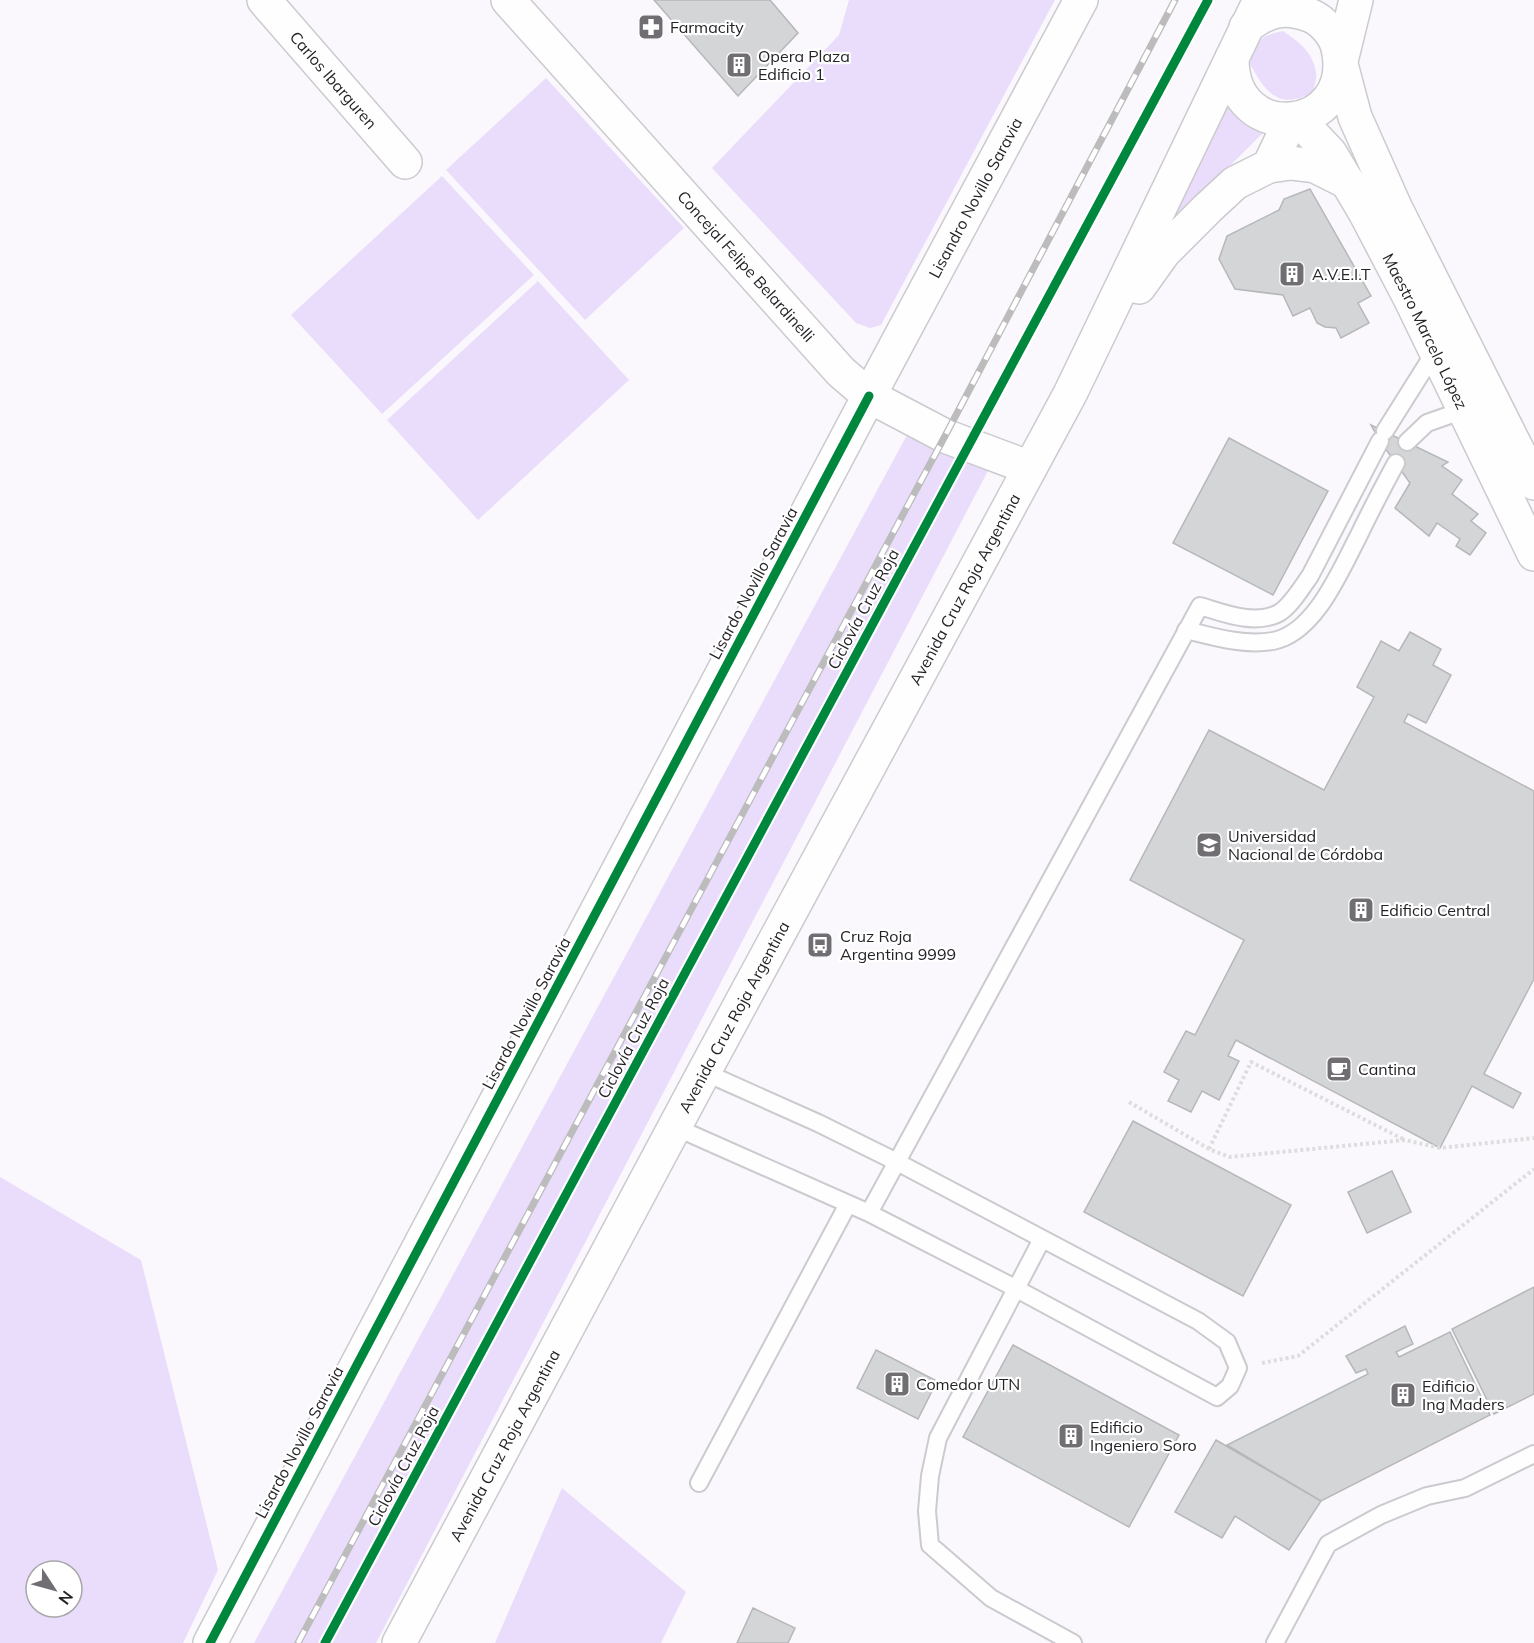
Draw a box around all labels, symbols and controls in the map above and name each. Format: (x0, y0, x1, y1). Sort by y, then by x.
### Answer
pharmacy icon: Farmacity (636, 12, 666, 42)
place label: Farmacity (670, 17, 744, 37)
street label: Carlos Ibarguren (286, 27, 382, 133)
place label: Opera Plaza Edificio 1 (758, 46, 850, 84)
building icon: Opera Plaza Edificio 1 (724, 50, 754, 80)
street label: Lisandro Novillo Saravia (924, 114, 1026, 281)
street label: Concejal Felipe Belardinelli (673, 186, 819, 346)
street label: Maestro Marcelo López (1378, 250, 1472, 413)
building icon: A.V.E.I.T (1277, 259, 1307, 289)
place label: A.V.E.I.T (1312, 264, 1371, 284)
street label: Avenida Cruz Roja Argentina (905, 490, 1024, 688)
street label: Lisardo Novillo Saravia (704, 503, 802, 663)
street label: Ciclovía Cruz Roja (823, 545, 903, 673)
place label: Universidad Nacional de Córdoba (1228, 826, 1383, 864)
school or university icon: Universidad Nacional de Córdoba (1194, 830, 1224, 860)
building icon: Edificio Central (1346, 895, 1376, 925)
place label: Edificio Central (1380, 900, 1490, 920)
street label: Avenida Cruz Roja Argentina (674, 918, 794, 1116)
place label: Cruz Roja Argentina 9999 (840, 926, 956, 964)
bus stop icon: Cruz Roja Argentina 9999 (805, 930, 835, 960)
street label: Lisardo Novillo Saravia (477, 933, 575, 1093)
street label: Ciclovía Cruz Roja (593, 974, 673, 1102)
cafe icon: Cantina (1324, 1054, 1354, 1084)
place label: Cantina (1358, 1059, 1416, 1079)
street label: Avenida Cruz Roja Argentina (445, 1346, 564, 1545)
street label: Lisardo Novillo Saravia (250, 1362, 348, 1522)
building icon: Comedor UTN (882, 1369, 912, 1399)
place label: Comedor UTN (916, 1374, 1020, 1394)
place label: Edificio Ing Maders (1422, 1376, 1505, 1414)
building icon: Edificio Ing Maders (1388, 1380, 1418, 1410)
street label: Ciclovía Cruz Roja (363, 1402, 443, 1530)
place label: Edificio Ingeniero Soro (1090, 1417, 1197, 1455)
building icon: Edificio Ingeniero Soro (1056, 1421, 1086, 1451)
north arrow (24, 1559, 84, 1619)
text: N (54, 1587, 78, 1609)

